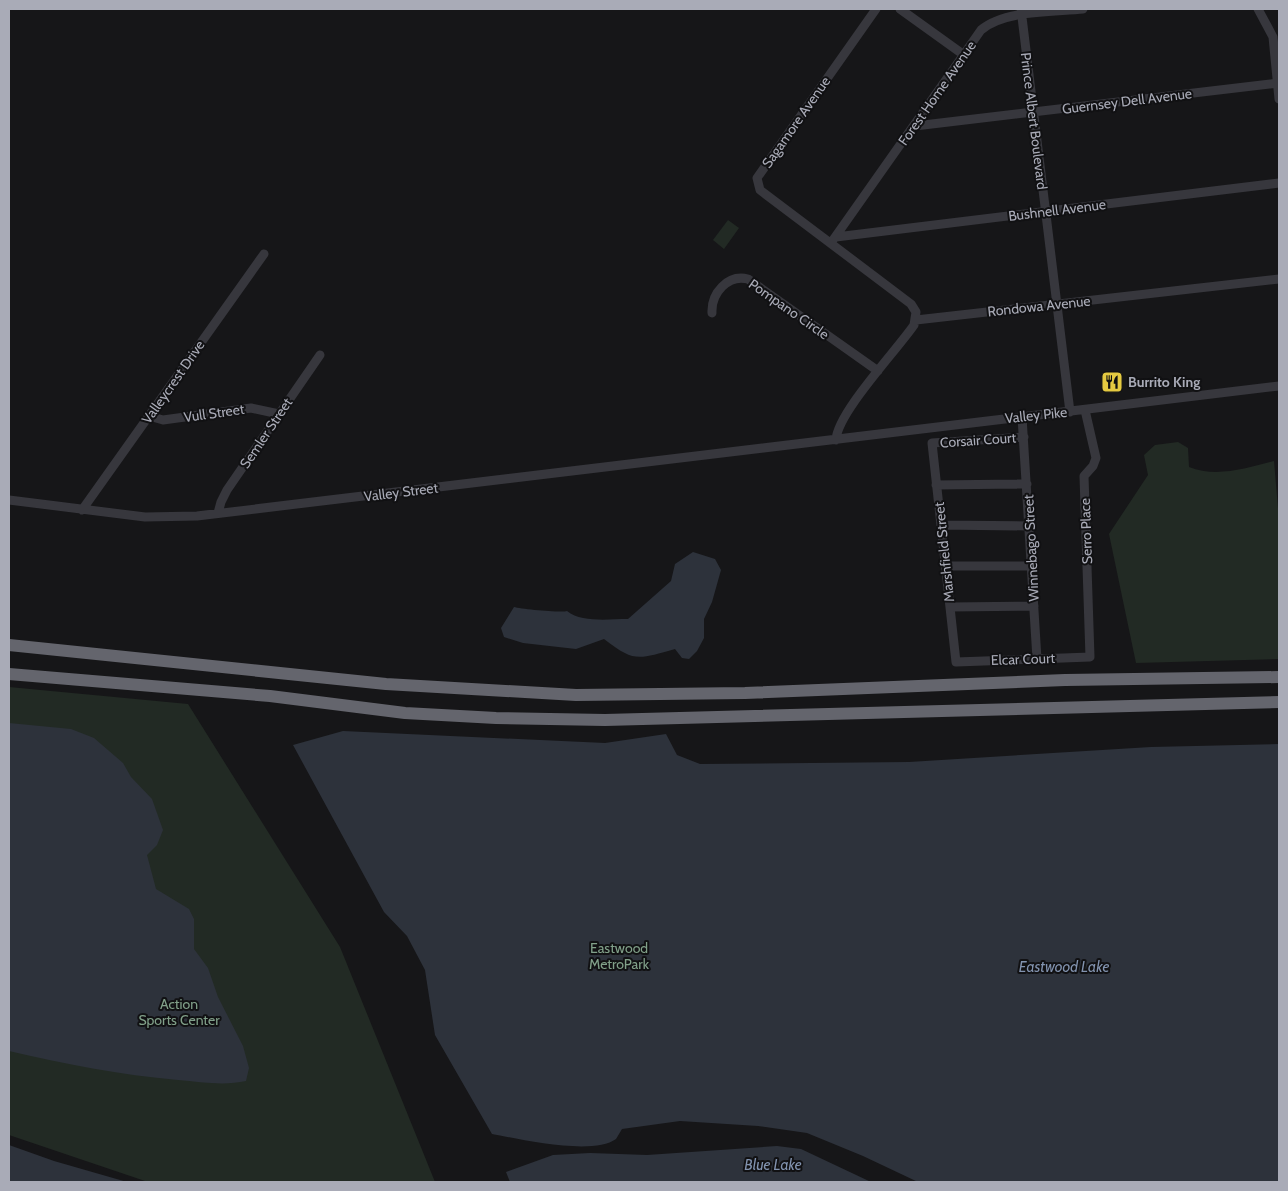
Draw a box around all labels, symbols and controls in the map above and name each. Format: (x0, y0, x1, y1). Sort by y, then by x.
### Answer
street label: Forest Home Avenue (894, 37, 980, 149)
street label: Prince Albert Boulevard (1017, 51, 1051, 191)
street label: Sagamore Avenue (758, 73, 834, 171)
street label: Guernsey Dell Avenue (1061, 84, 1193, 118)
street label: Bushnell Avenue (1007, 195, 1107, 225)
street label: Pompano Circle (745, 275, 833, 343)
street label: Rondowa Avenue (987, 292, 1091, 320)
street label: Valleycrest Drive (137, 337, 209, 427)
restaurant icon: Burrito King (1100, 370, 1124, 394)
place label: Burrito King (1128, 373, 1200, 391)
street label: Semler Street (236, 394, 296, 472)
street label: Vull Street (182, 400, 246, 426)
street label: Valley Pike (1004, 403, 1068, 427)
street label: Corsair Court (939, 428, 1017, 452)
street label: Valley Street (363, 478, 439, 505)
street label: Winnebago Street (1019, 494, 1043, 602)
street label: Serro Place (1076, 498, 1096, 564)
street label: Marshfield Street (930, 501, 958, 603)
street label: Elcar Court (991, 649, 1056, 669)
park label: Eastwood MetroPark (589, 939, 650, 973)
water label: Eastwood Lake (1019, 958, 1109, 976)
park label: Action Sports Center (138, 995, 220, 1029)
water label: Blue Lake (744, 1156, 802, 1174)

